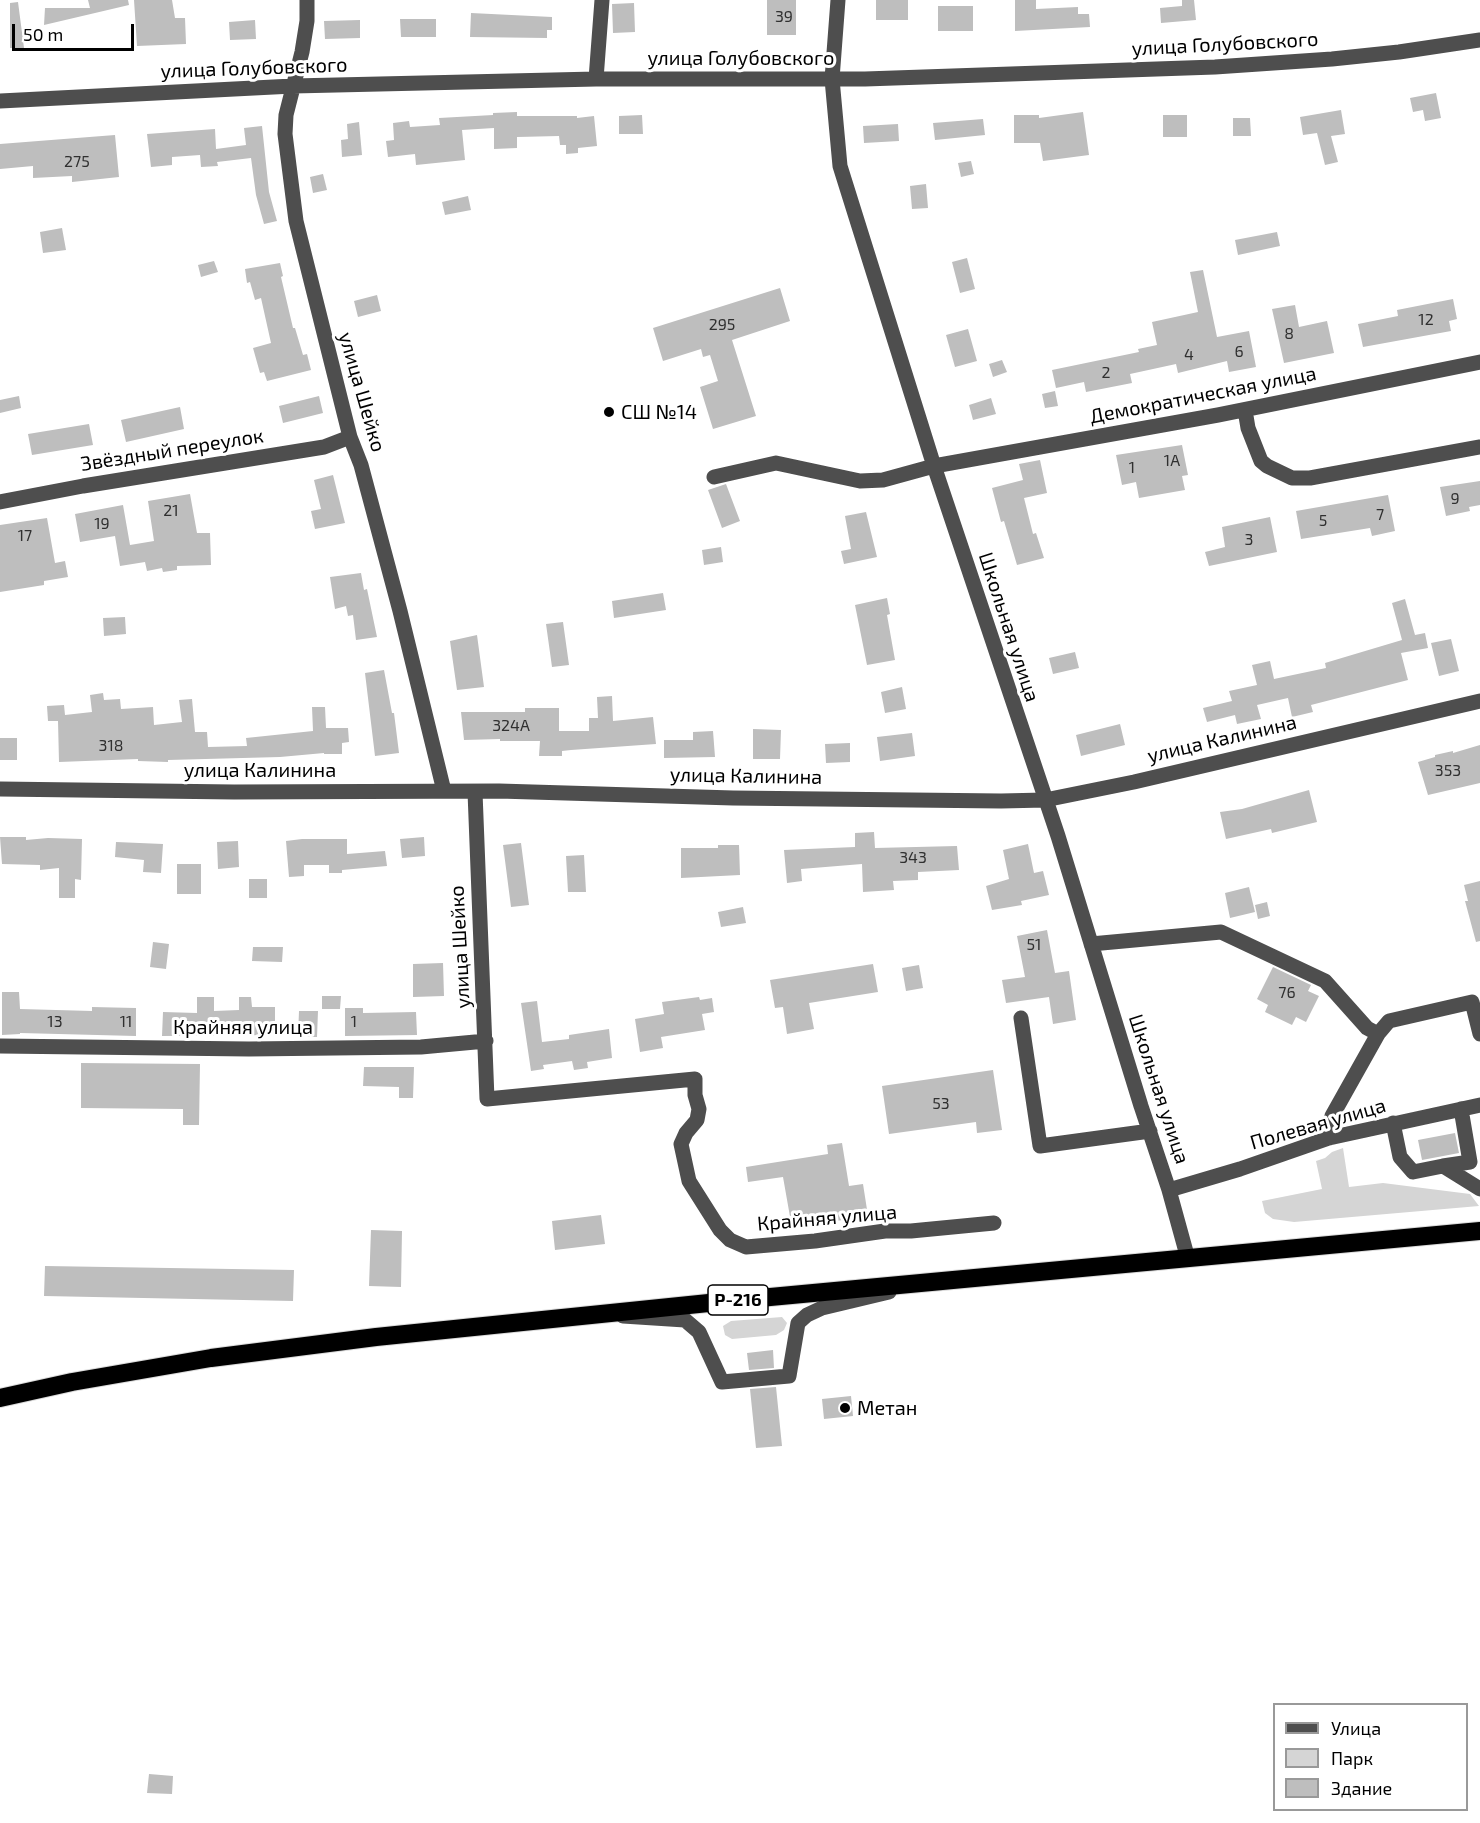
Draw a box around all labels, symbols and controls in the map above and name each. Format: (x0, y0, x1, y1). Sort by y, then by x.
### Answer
house number: 39 (775, 7, 793, 27)
scale bar (15, 12, 136, 50)
text: 50 m (23, 23, 63, 45)
street label: улица Голубовского (1131, 27, 1319, 61)
street label: улица Голубовского (647, 46, 835, 70)
street label: улица Голубовского (160, 53, 348, 83)
house number: 275 (64, 152, 90, 172)
house number: 12 (1418, 310, 1434, 330)
house number: 295 (709, 315, 735, 335)
house number: 8 (1284, 324, 1294, 344)
street label: улица Шейко (333, 329, 391, 455)
house number: 6 (1234, 342, 1244, 362)
house number: 4 (1184, 345, 1194, 365)
street label: Демократическая улица (1088, 361, 1318, 429)
house number: 2 (1102, 363, 1110, 383)
place label: СШ №14 (621, 400, 697, 424)
marker: СШ №14 (602, 405, 616, 419)
street label: Звёздный переулок (79, 424, 265, 476)
house number: 1А (1164, 451, 1180, 471)
house number: 1 (1129, 458, 1135, 478)
house number: 9 (1450, 489, 1460, 509)
house number: 21 (163, 501, 179, 521)
house number: 7 (1376, 505, 1384, 525)
house number: 5 (1319, 511, 1327, 531)
house number: 19 (94, 514, 110, 534)
house number: 17 (18, 526, 32, 546)
house number: 3 (1245, 530, 1253, 550)
street label: Школьная улица (973, 549, 1045, 705)
street label: улица Калинина (1145, 710, 1299, 768)
house number: 324А (492, 716, 530, 736)
house number: 318 (99, 736, 123, 756)
street label: улица Калинина (184, 758, 336, 782)
house number: 353 (1435, 761, 1461, 781)
street label: улица Калинина (670, 763, 822, 789)
house number: 343 (899, 848, 927, 868)
street label: улица Шейко (445, 885, 475, 1009)
house number: 51 (1027, 935, 1041, 955)
house number: 76 (1278, 983, 1296, 1003)
street label: Школьная улица (1123, 1011, 1195, 1167)
house number: 13 (47, 1012, 63, 1032)
house number: 11 (120, 1012, 132, 1032)
house number: 1 (351, 1012, 357, 1032)
street label: Крайняя улица (173, 1015, 313, 1039)
street label: Полевая улица (1247, 1093, 1389, 1155)
house number: 53 (932, 1094, 950, 1114)
street label: Крайняя улица (756, 1200, 898, 1236)
road number: Р-216 (708, 1285, 768, 1315)
place label: Метан (857, 1396, 917, 1420)
marker: Метан (838, 1401, 852, 1415)
legend (1273, 1703, 1468, 1811)
text: Улица (1331, 1717, 1381, 1739)
text: Парк (1331, 1747, 1373, 1769)
text: Здание (1331, 1777, 1392, 1799)

